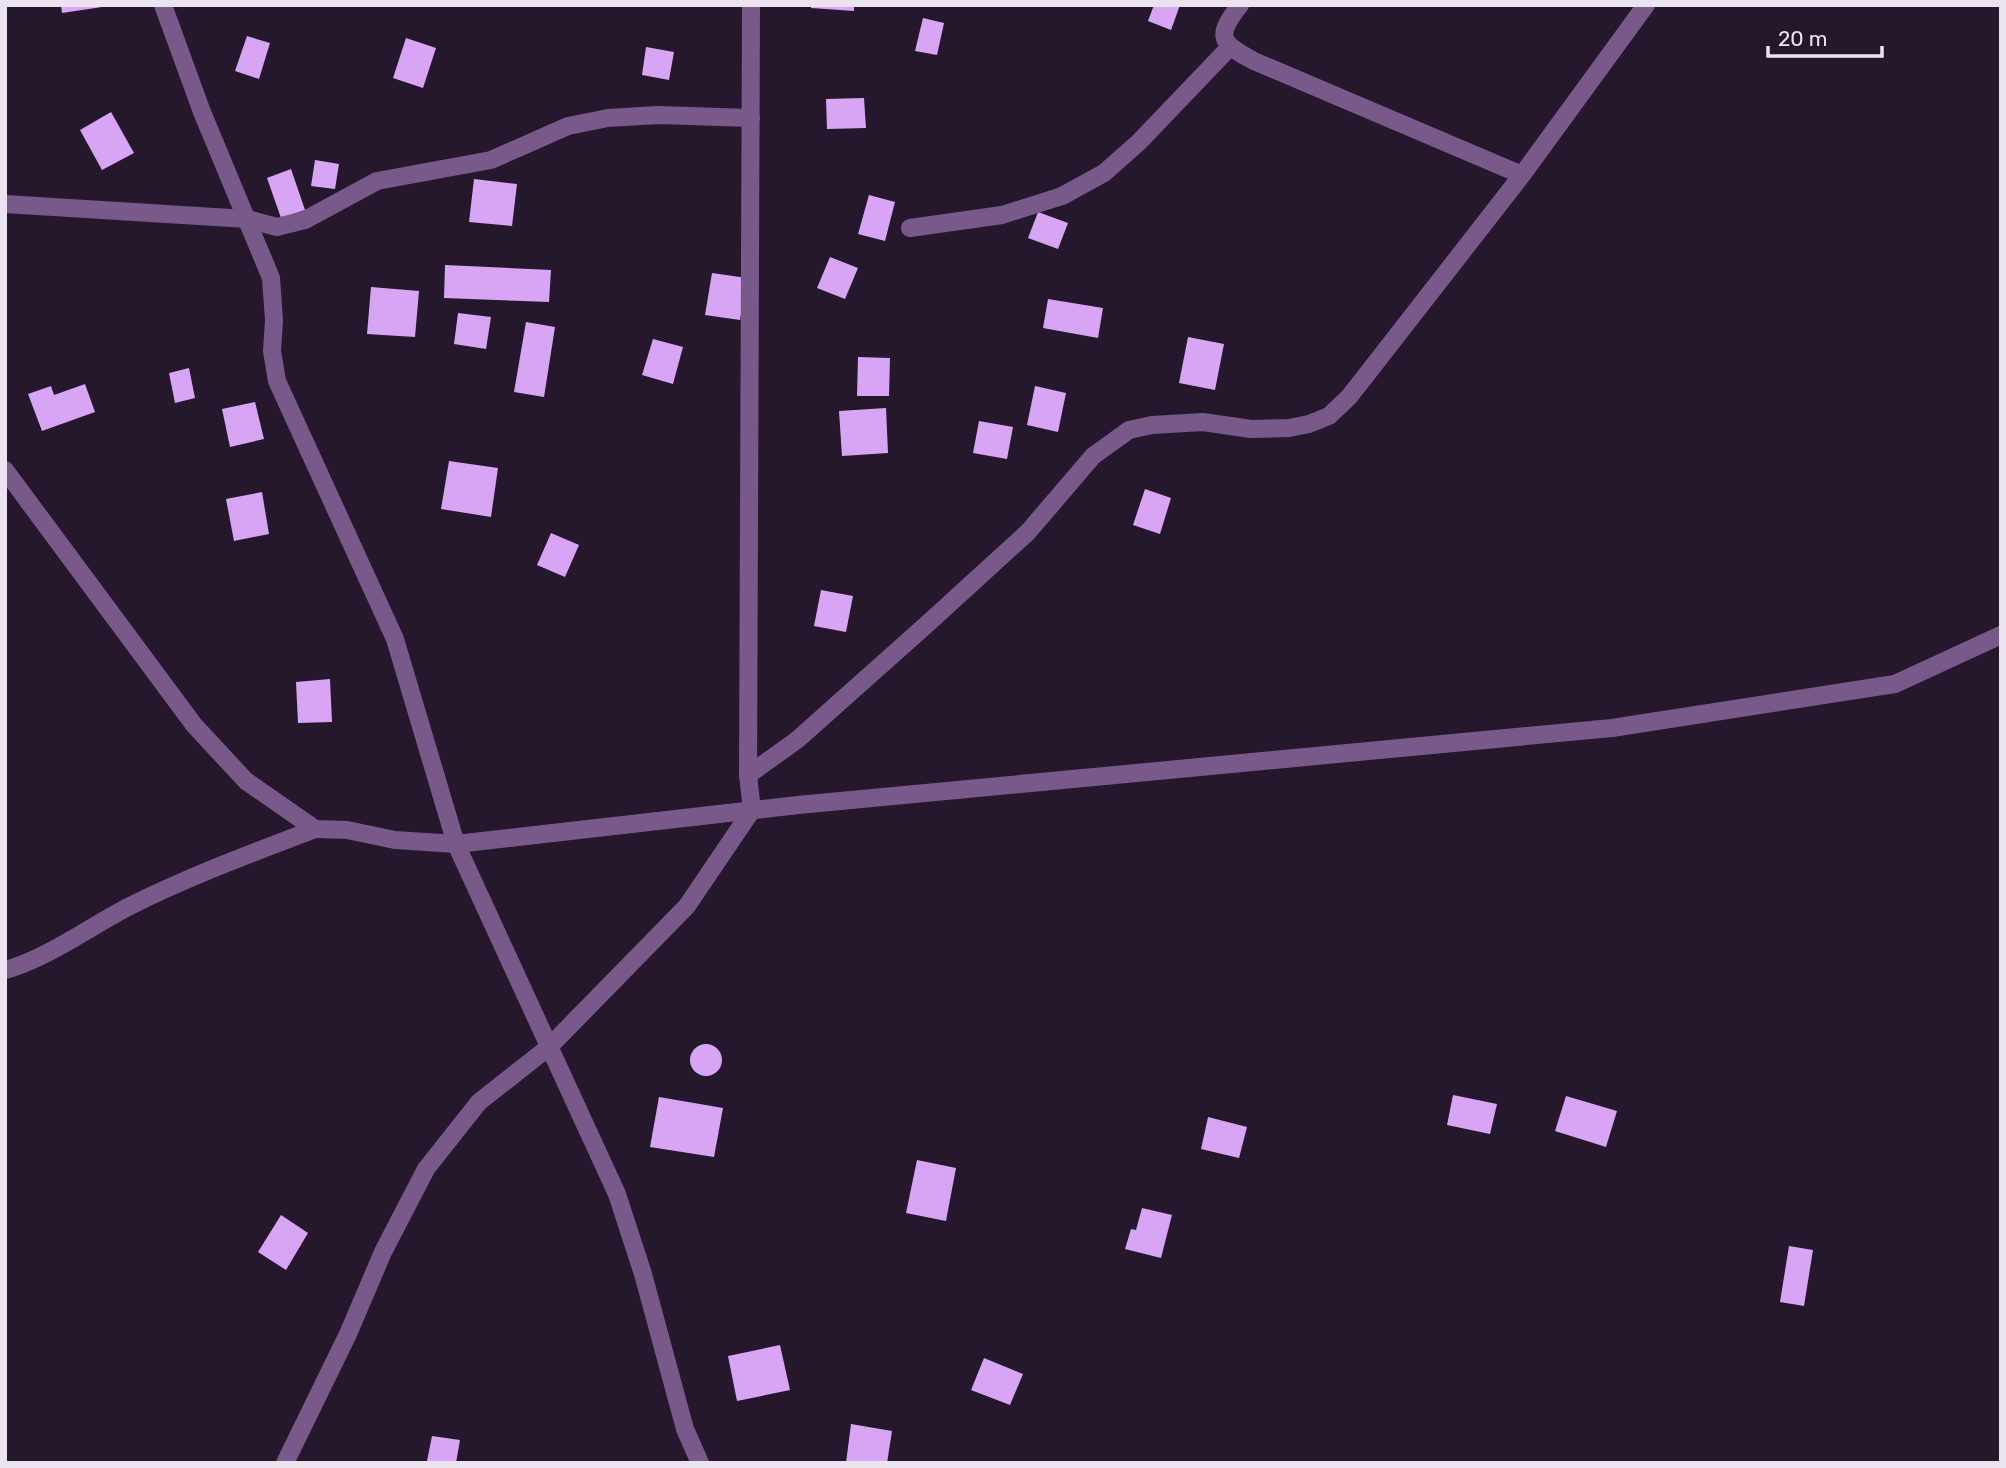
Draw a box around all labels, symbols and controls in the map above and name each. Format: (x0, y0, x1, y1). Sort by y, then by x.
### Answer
scale bar (1768, 14, 1882, 58)
text: 20 m (1778, 26, 1827, 51)

